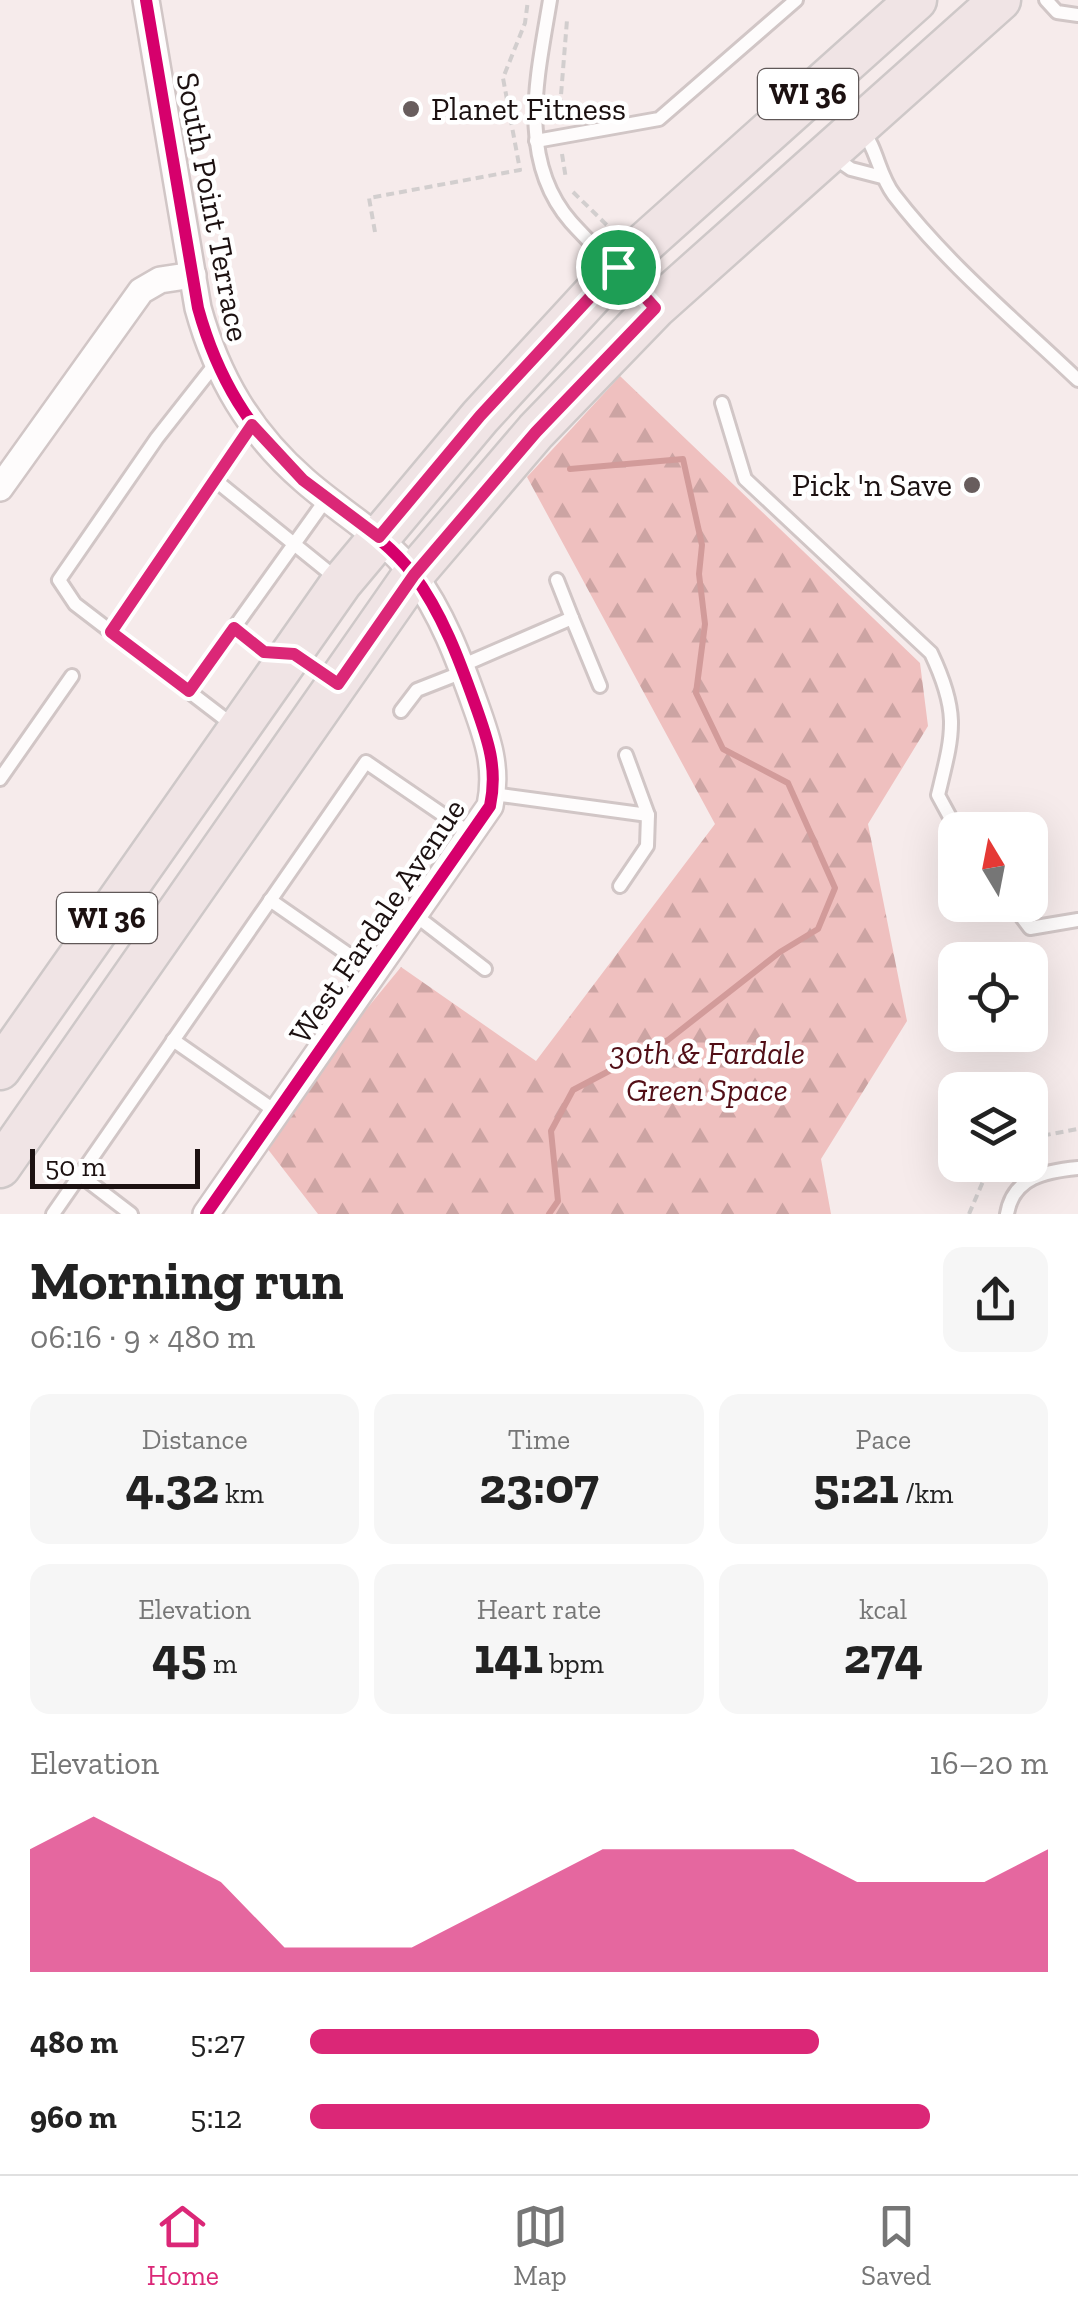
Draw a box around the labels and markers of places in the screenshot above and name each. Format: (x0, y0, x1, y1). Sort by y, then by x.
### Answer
place label: Planet Fitness (431, 90, 626, 128)
marker: Planet Fitness (400, 98, 422, 120)
pin (576, 225, 661, 310)
place label: Pick 'n Save (792, 466, 952, 504)
marker: Pick 'n Save (961, 474, 983, 496)

